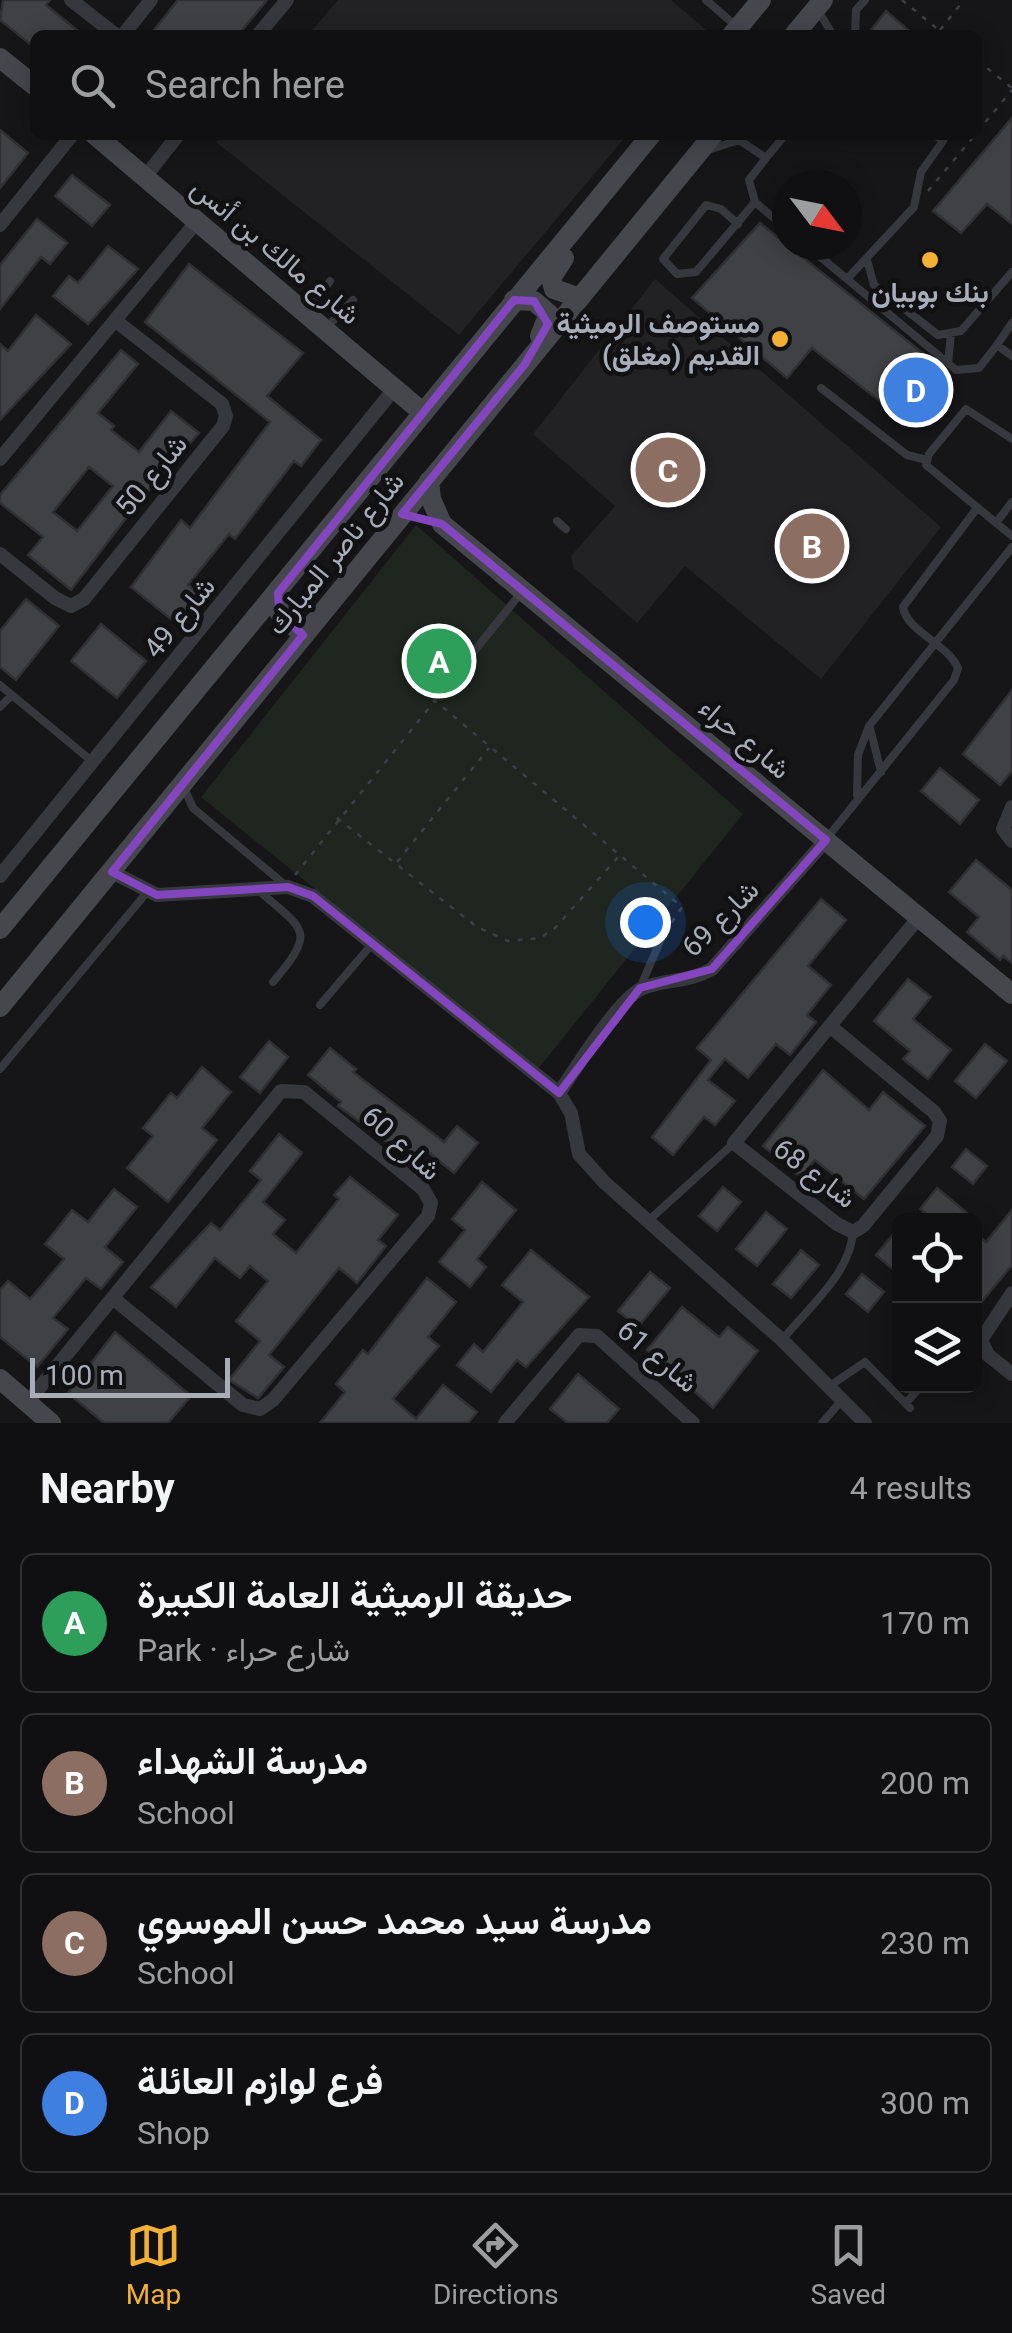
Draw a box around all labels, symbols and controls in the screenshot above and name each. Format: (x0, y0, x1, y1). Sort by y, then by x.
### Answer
search box (30, 30, 982, 140)
icon: search (65, 58, 120, 113)
text: Search here (145, 63, 345, 107)
north arrow (772, 170, 862, 260)
street label: شارع مالك بن أنس (183, 171, 367, 333)
marker: بنك بوبيان (919, 249, 941, 271)
place label: بنك بوبيان (871, 276, 989, 310)
place label: مستوصف الرميثية القديم (مغلق) (556, 307, 760, 374)
marker: مستوصف الرميثية القديم (مغلق) (769, 328, 791, 350)
pin: D (884, 352, 948, 428)
street label: شارع 50 (109, 428, 196, 524)
pin: C (636, 432, 700, 508)
street label: شارع ناصر المبارك (260, 465, 413, 643)
pin: B (780, 508, 844, 584)
street label: شارع 49 (137, 570, 224, 666)
pin: A (406, 624, 472, 698)
street label: شارع حراء (691, 691, 797, 788)
street label: شارع 69 (675, 873, 767, 965)
your location (620, 897, 671, 948)
street label: شارع 60 (354, 1099, 448, 1189)
street label: شارع 68 (766, 1132, 862, 1217)
map controls (892, 1213, 982, 1393)
button: locate (892, 1213, 982, 1303)
button: layers (892, 1303, 982, 1393)
street label: شارع 61 (609, 1313, 705, 1401)
scale bar (30, 1353, 230, 1398)
text: 100 m (45, 1359, 124, 1392)
text: Nearby (40, 1464, 175, 1513)
text: 4 results (850, 1469, 972, 1507)
text: حديقة الرميثية العامة الكبيرة (137, 1573, 572, 1617)
text: A (64, 1604, 85, 1642)
text: 170 m (880, 1604, 970, 1642)
text: Park · شارع حراء (137, 1631, 350, 1669)
text: مدرسة الشهداء (137, 1739, 368, 1783)
text: B (64, 1764, 85, 1802)
text: 200 m (880, 1764, 970, 1802)
text: School (137, 1794, 235, 1832)
text: مدرسة سيد محمد حسن الموسوي (137, 1899, 652, 1943)
text: C (64, 1924, 85, 1962)
text: 230 m (880, 1924, 970, 1962)
text: School (137, 1954, 235, 1992)
text: فرع لوازم العائلة (137, 2059, 383, 2103)
text: D (64, 2084, 85, 2122)
text: 300 m (880, 2084, 970, 2122)
text: Shop (137, 2114, 210, 2152)
tab: Map (126, 2218, 181, 2311)
tab: Directions (433, 2218, 559, 2311)
tab: Saved (810, 2218, 886, 2311)

